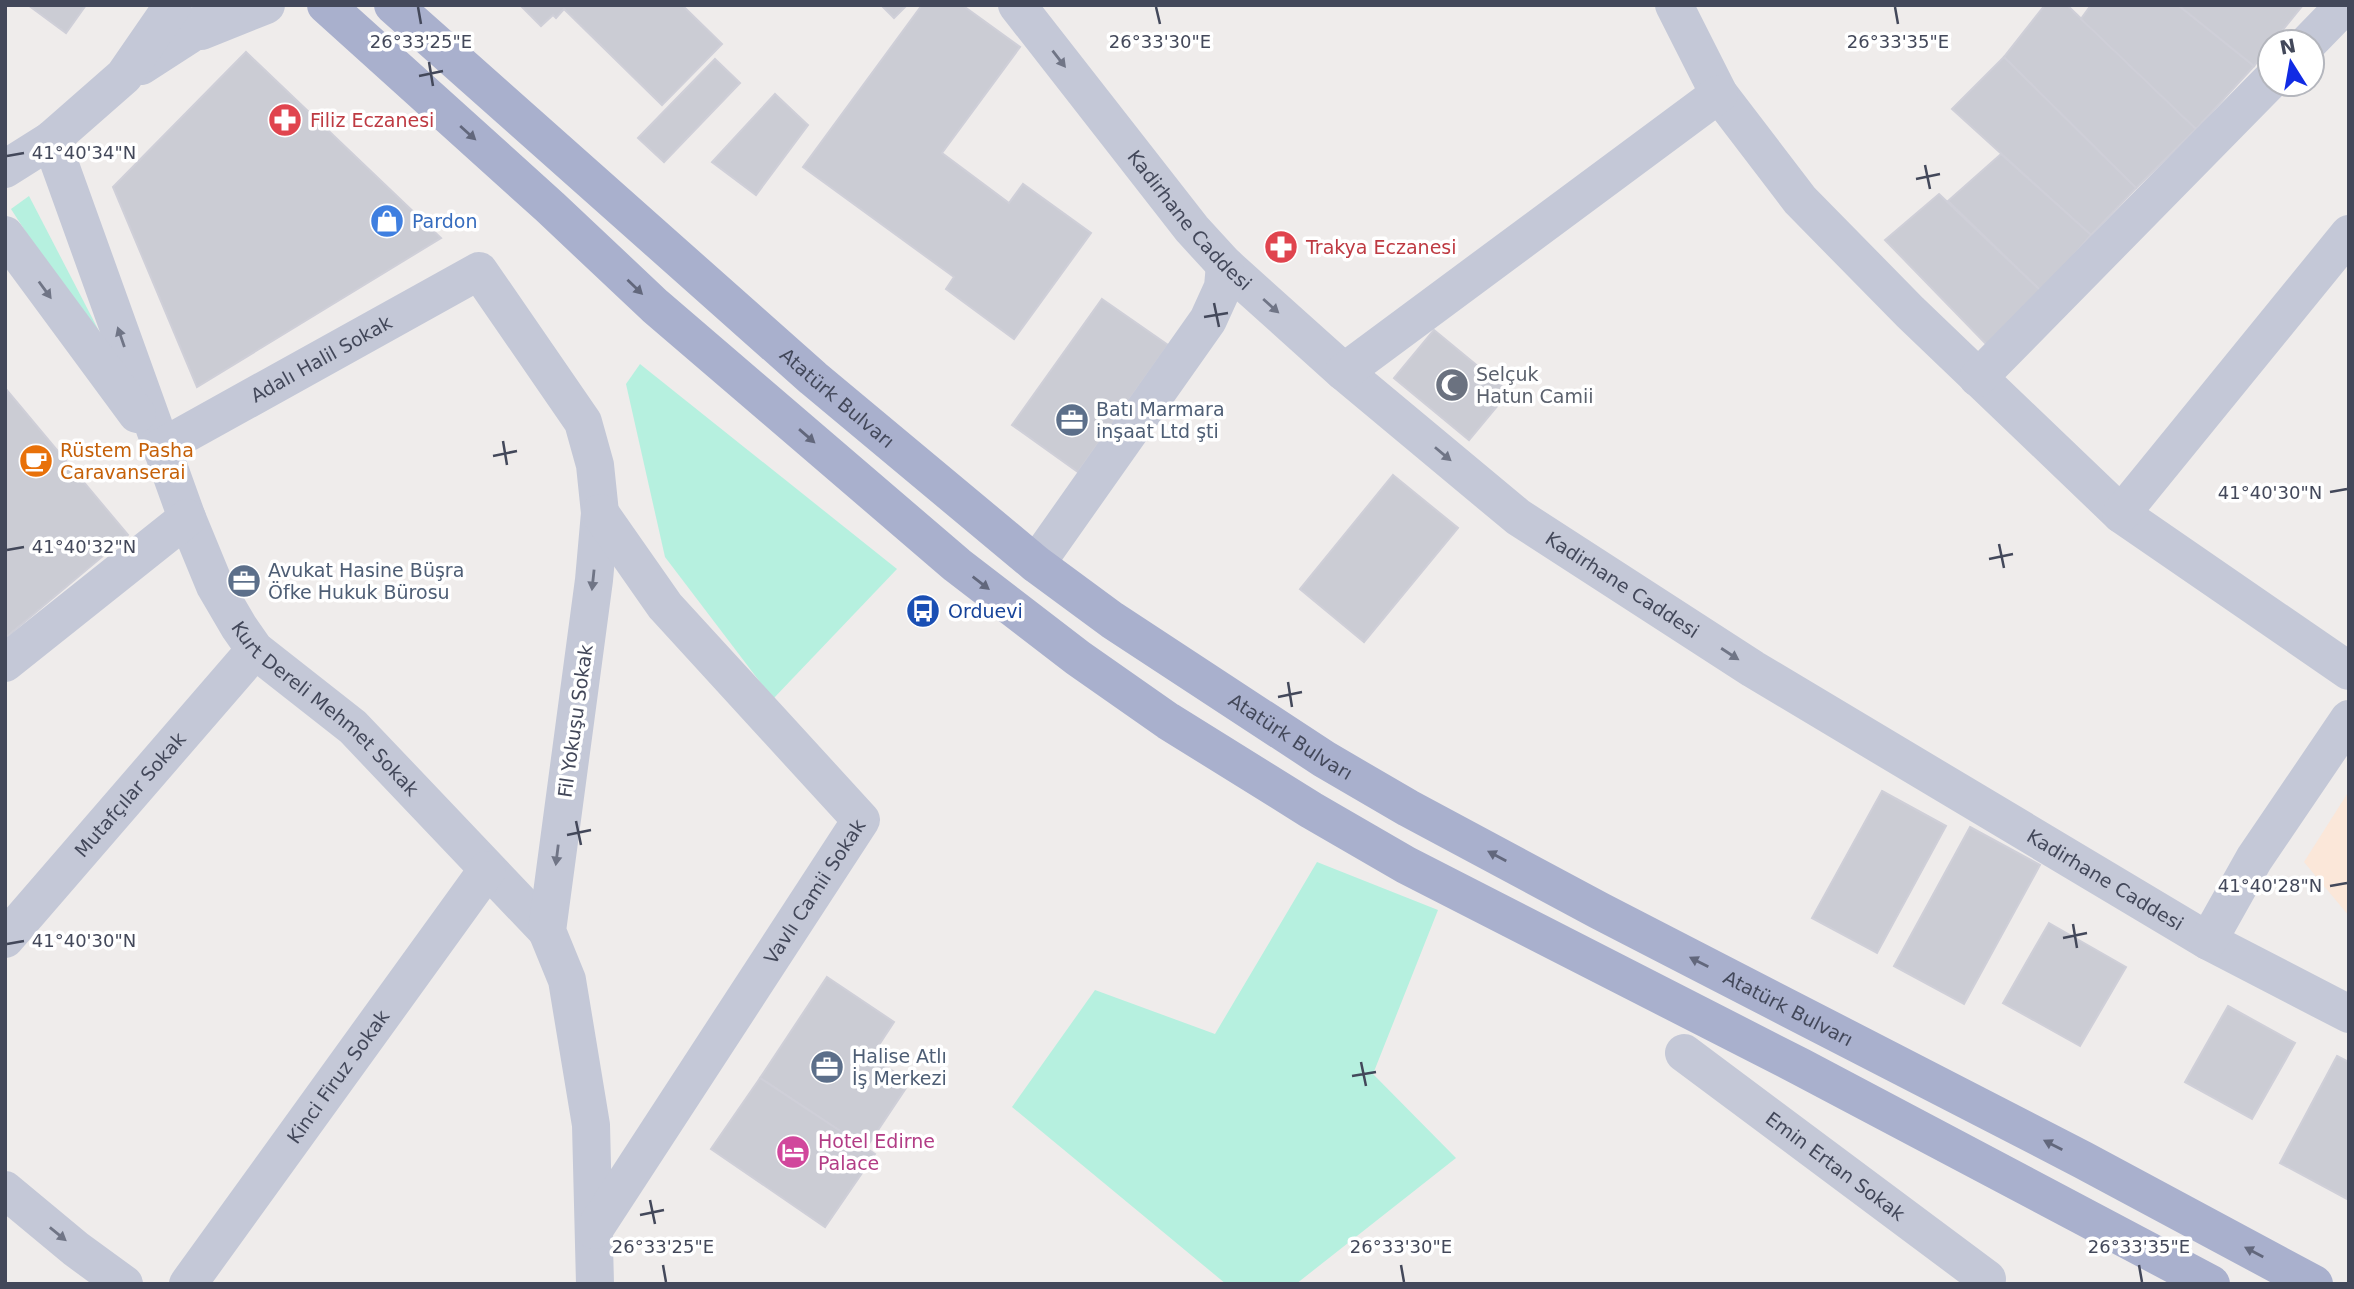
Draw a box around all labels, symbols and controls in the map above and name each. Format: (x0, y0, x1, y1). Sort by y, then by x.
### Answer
north arrow (2256, 28, 2326, 98)
text: 26°33'25"E (370, 31, 472, 52)
text: 26°33'30"E (1109, 31, 1211, 52)
text: 26°33'35"E (1847, 31, 1949, 52)
text: N (2278, 34, 2298, 59)
one-way arrow (1052, 50, 1066, 68)
pharmacy icon: Filiz Eczanesi (266, 101, 304, 139)
place label: Filiz Eczanesi (310, 109, 434, 131)
one-way arrow (459, 124, 476, 140)
text: 41°40'34"N (32, 142, 136, 163)
street label: Kadirhane Caddesi (1123, 146, 1256, 295)
shop icon: Pardon (368, 202, 406, 240)
place label: Pardon (412, 210, 477, 232)
pharmacy icon: Trakya Eczanesi (1262, 228, 1300, 266)
place label: Trakya Eczanesi (1305, 236, 1457, 258)
one-way arrow (627, 279, 643, 295)
one-way arrow (38, 281, 52, 299)
one-way arrow (1262, 298, 1279, 313)
street label: Adalı Halil Sokak (247, 311, 395, 407)
one-way arrow (115, 326, 126, 347)
street label: Atatürk Bulvarı (776, 343, 899, 452)
place label: Selçuk Hatun Camii (1476, 363, 1593, 407)
mosque icon: Selçuk Hatun Camii (1433, 366, 1471, 404)
place label: Batı Marmara inşaat Ltd şti (1096, 398, 1225, 442)
office icon: Batı Marmara inşaat Ltd şti (1053, 401, 1091, 439)
one-way arrow (798, 428, 815, 443)
place label: Rüstem Pasha Caravanserai (60, 439, 194, 483)
cafe icon: Rüstem Pasha Caravanserai (17, 442, 55, 480)
one-way arrow (1433, 447, 1451, 462)
text: 41°40'30"N (2218, 482, 2322, 503)
street label: Kadirhane Caddesi (1542, 527, 1703, 642)
text: 41°40'32"N (32, 536, 136, 557)
place label: Avukat Hasine Büşra Öfke Hukuk Bürosu (268, 559, 464, 603)
office icon: Avukat Hasine Büşra Öfke Hukuk Bürosu (225, 562, 263, 600)
one-way arrow (588, 570, 599, 592)
one-way arrow (971, 575, 989, 590)
bus stop icon: Orduevi (904, 592, 942, 630)
place label: Orduevi (948, 600, 1023, 622)
street label: Kurt Dereli Mehmet Sokak (227, 617, 423, 800)
street label: Fil Yokuşu Sokak (553, 643, 597, 799)
one-way arrow (1720, 647, 1739, 660)
street label: Atatürk Bulvarı (1225, 689, 1357, 784)
street label: Mutafçılar Sokak (70, 728, 190, 861)
street label: Vavlı Camii Sokak (759, 815, 870, 968)
street label: Kadirhane Caddesi (2023, 825, 2187, 935)
one-way arrow (551, 844, 562, 866)
one-way arrow (1488, 850, 1507, 862)
text: 41°40'28"N (2218, 875, 2322, 896)
text: 41°40'30"N (32, 930, 136, 951)
one-way arrow (1689, 956, 1709, 967)
street label: Atatürk Bulvarı (1720, 966, 1857, 1051)
street label: Kinci Firuz Sokak (282, 1005, 393, 1147)
place label: Halise Atlı İş Merkezi (852, 1045, 947, 1089)
office icon: Halise Atlı İş Merkezi (808, 1048, 846, 1086)
street label: Emin Ertan Sokak (1762, 1107, 1909, 1225)
place label: Hotel Edirne Palace (818, 1130, 935, 1174)
hotel icon: Hotel Edirne Palace (774, 1133, 812, 1171)
one-way arrow (2043, 1139, 2063, 1150)
one-way arrow (48, 1226, 66, 1241)
text: 26°33'25"E (612, 1236, 714, 1257)
text: 26°33'30"E (1350, 1236, 1452, 1257)
text: 26°33'35"E (2088, 1236, 2190, 1257)
one-way arrow (2244, 1246, 2264, 1257)

